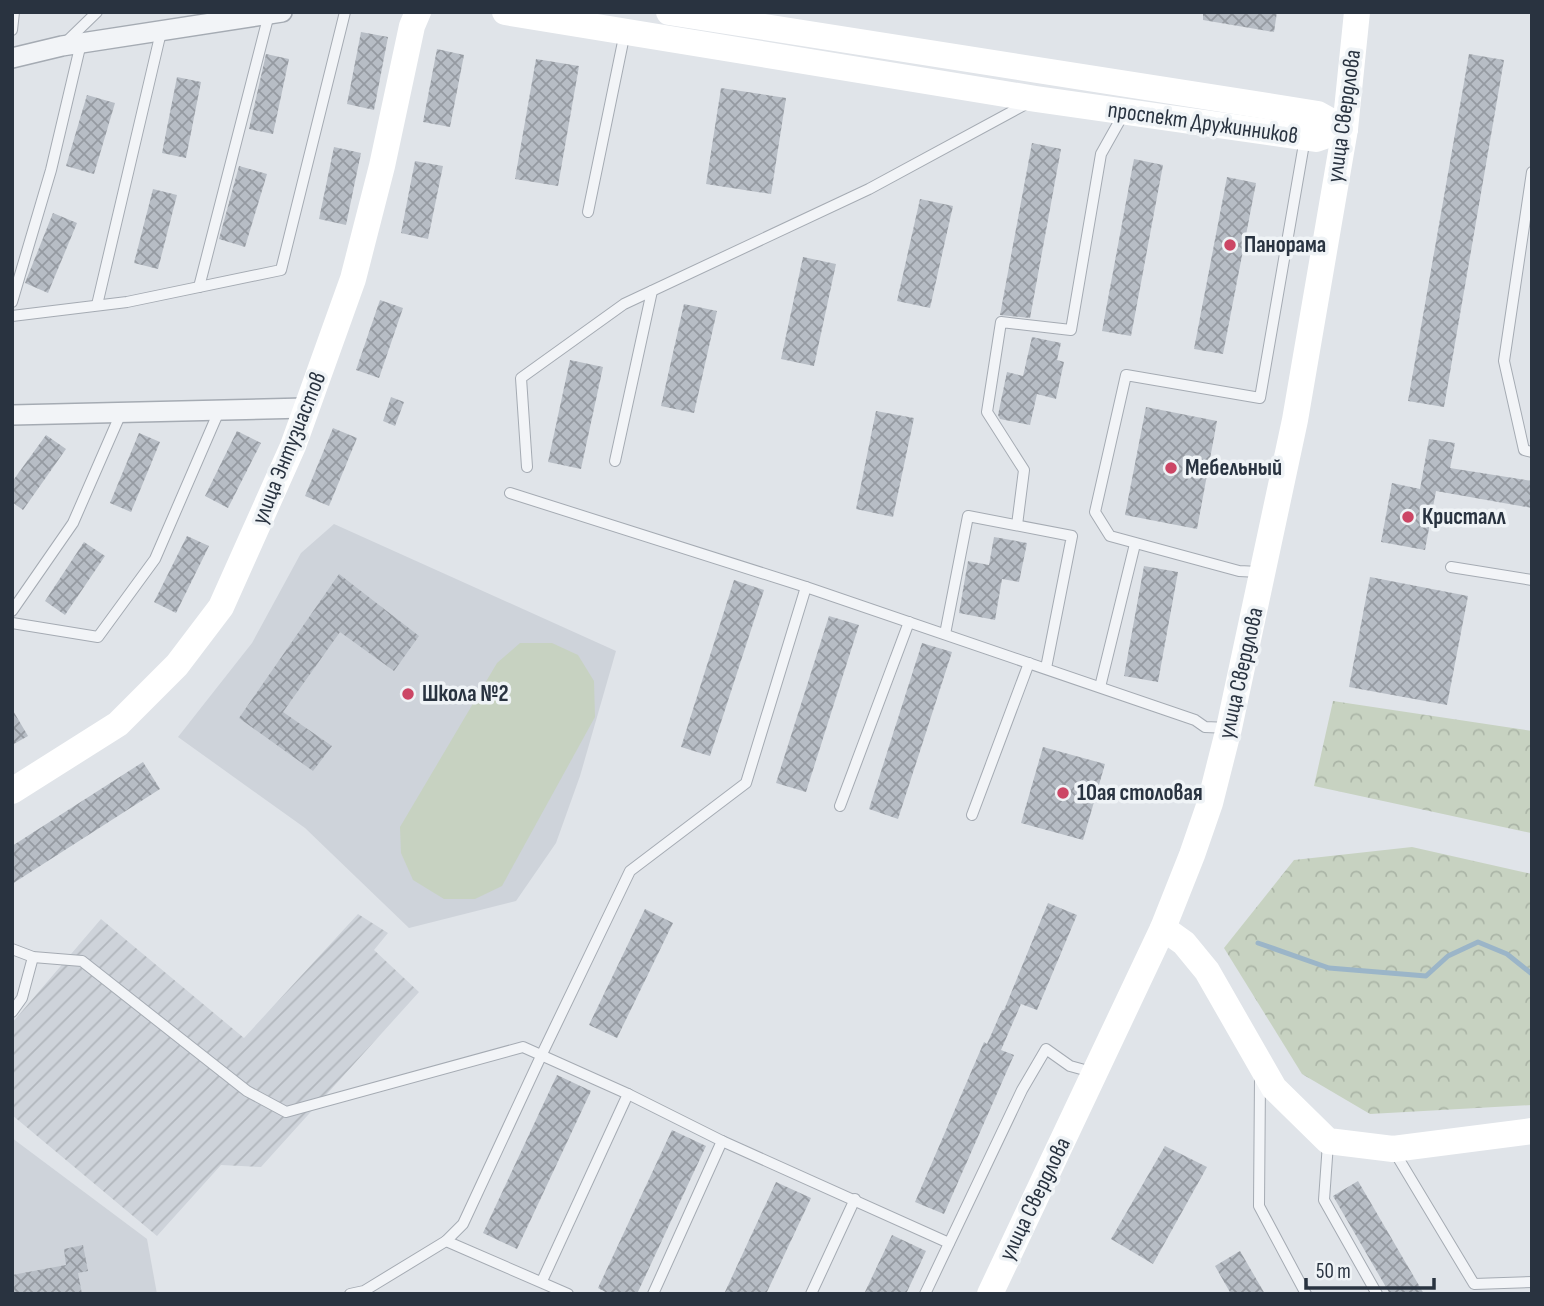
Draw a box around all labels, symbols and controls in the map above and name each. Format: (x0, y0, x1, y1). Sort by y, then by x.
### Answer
street label: улица Свердлова (1321, 48, 1367, 184)
street label: проспект Дружинников (1106, 96, 1300, 150)
place label: Панорама (1244, 231, 1326, 259)
marker: Панорама (1222, 237, 1238, 253)
street label: улица Энтузиастов (246, 368, 332, 528)
place label: Мебельный (1185, 454, 1282, 482)
marker: Мебельный (1163, 460, 1179, 476)
place label: Кристалл (1422, 503, 1507, 531)
marker: Кристалл (1400, 509, 1416, 525)
street label: улица Свердлова (1212, 605, 1270, 741)
place label: Школа №2 (422, 680, 508, 708)
marker: Школа №2 (400, 686, 416, 702)
place label: 10ая столовая (1077, 779, 1203, 807)
marker: 10ая столовая (1055, 785, 1071, 801)
street label: улица Свердлова (993, 1133, 1077, 1265)
scale bar (1306, 1246, 1434, 1290)
text: 50 m (1316, 1259, 1351, 1284)

